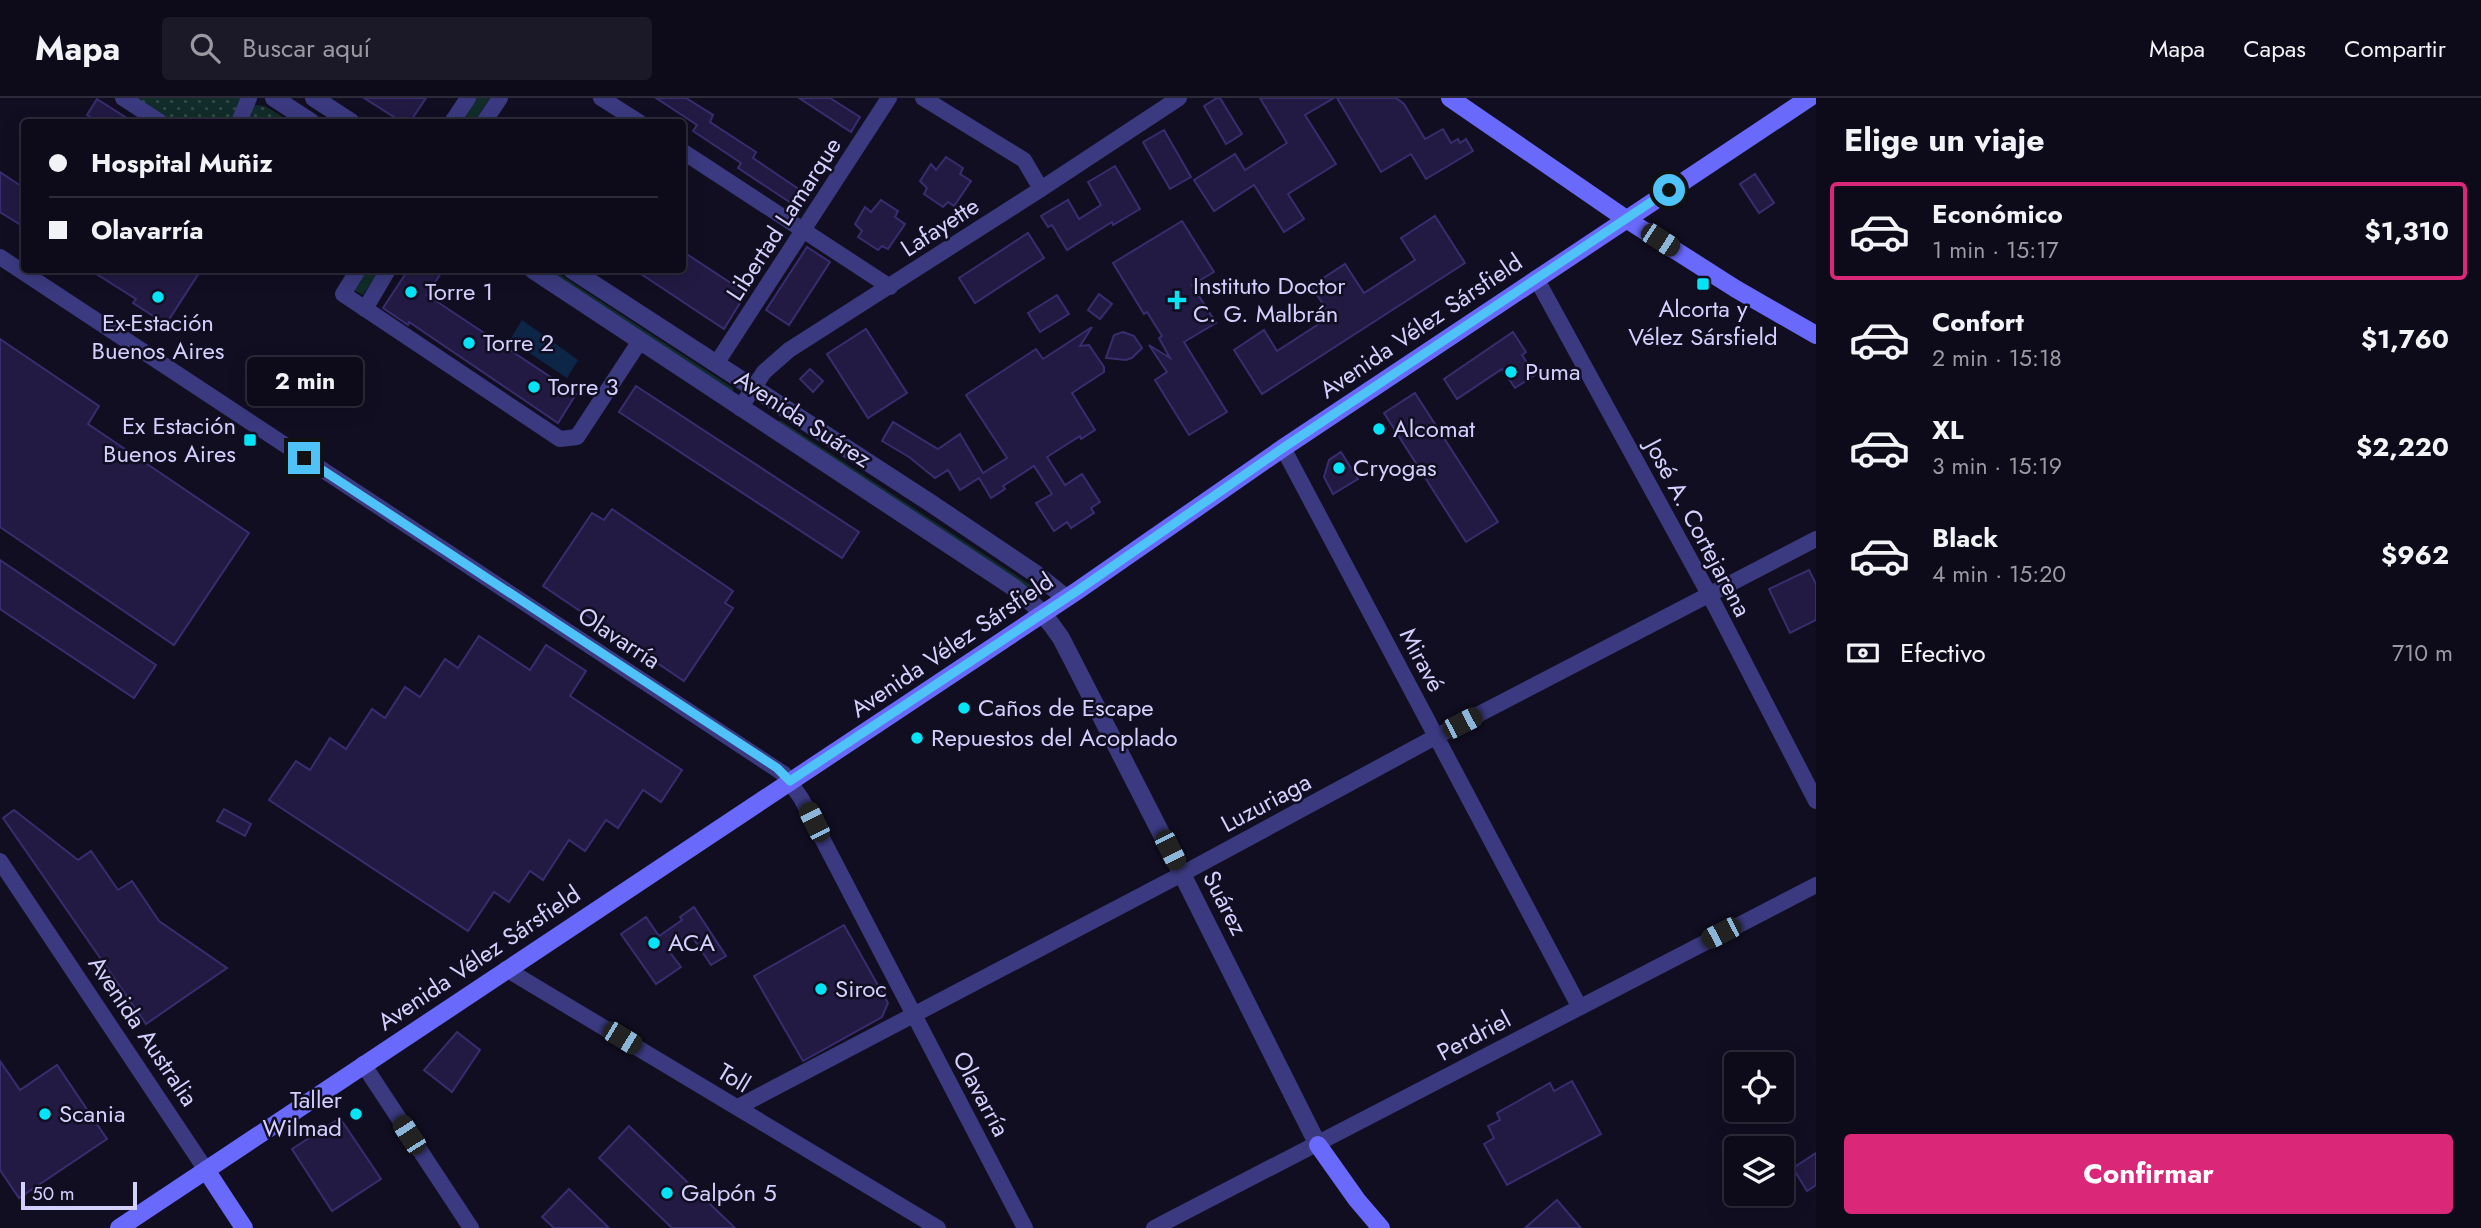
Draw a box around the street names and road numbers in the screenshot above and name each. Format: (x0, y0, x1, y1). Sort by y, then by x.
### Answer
street label: Libertad Lamarque (718, 130, 850, 307)
street label: Lafayette (894, 188, 986, 265)
street label: Avenida Vélez Sársfield (1312, 245, 1529, 407)
street label: Avenida Suárez (728, 361, 879, 476)
street label: José A. Cortejarena (1635, 430, 1760, 623)
street label: Avenida Vélez Sársfield (843, 564, 1060, 726)
street label: Olavarría (571, 598, 667, 677)
street label: Miravé (1391, 622, 1454, 698)
street label: Luzuriaga (1214, 764, 1317, 841)
street label: Suárez (1194, 864, 1257, 941)
street label: Avenida Vélez Sársfield (370, 877, 587, 1039)
street label: Avenida Australia (80, 948, 207, 1113)
street label: Perdriel (1431, 1002, 1517, 1070)
street label: Olavarría (944, 1045, 1019, 1143)
street label: Toll (711, 1054, 757, 1101)

